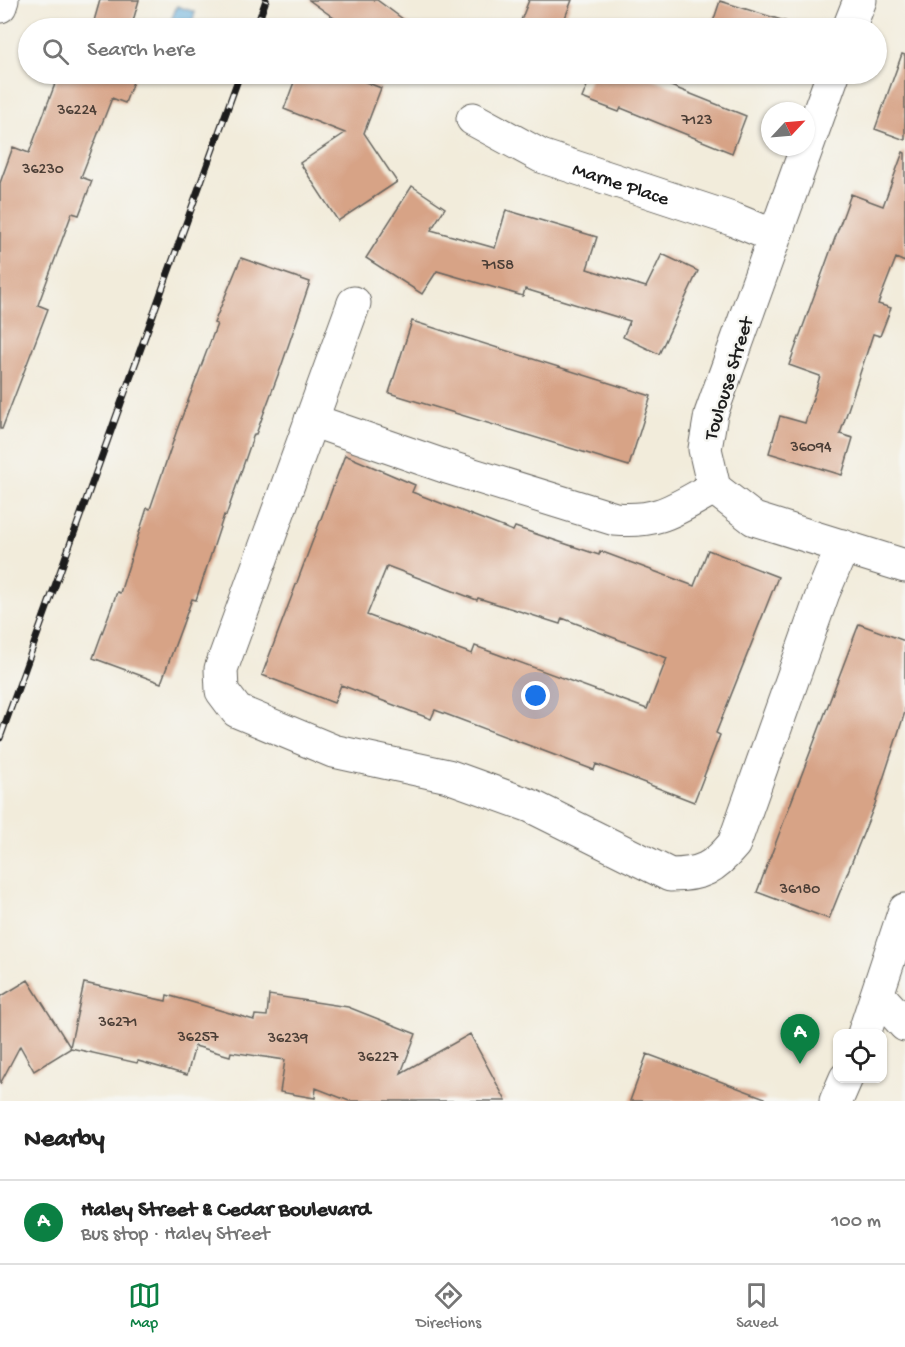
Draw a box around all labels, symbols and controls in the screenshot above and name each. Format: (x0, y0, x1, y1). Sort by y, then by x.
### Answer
search box (18, 18, 887, 84)
icon: search (39, 35, 72, 68)
text: Search here (87, 38, 195, 64)
house number: 36224 (56, 102, 97, 121)
north arrow (761, 102, 815, 156)
house number: 7123 (681, 112, 712, 131)
street label: Marne Place (569, 159, 672, 213)
house number: 36230 (21, 161, 64, 180)
house number: 7158 (481, 257, 514, 276)
street label: Toulouse Street (700, 313, 761, 444)
house number: 36094 (789, 439, 832, 458)
your location (521, 681, 550, 710)
house number: 36180 (779, 881, 820, 900)
house number: 36271 (97, 1014, 138, 1033)
pin: A (780, 1014, 820, 1064)
house number: 36257 (177, 1029, 219, 1048)
map controls (833, 1029, 887, 1083)
button: locate (833, 1029, 887, 1083)
house number: 36239 (267, 1030, 308, 1049)
house number: 36227 (357, 1049, 399, 1068)
text: Nearby (24, 1125, 105, 1156)
text: Haley Street & Cedar Boulevard (81, 1198, 370, 1224)
text: A (38, 1211, 49, 1234)
text: 100 m (831, 1211, 881, 1234)
text: Bus stop · Haley Street (81, 1224, 269, 1247)
tab: Map (128, 1279, 161, 1334)
tab: Directions (416, 1279, 481, 1334)
tab: Saved (736, 1279, 777, 1334)

